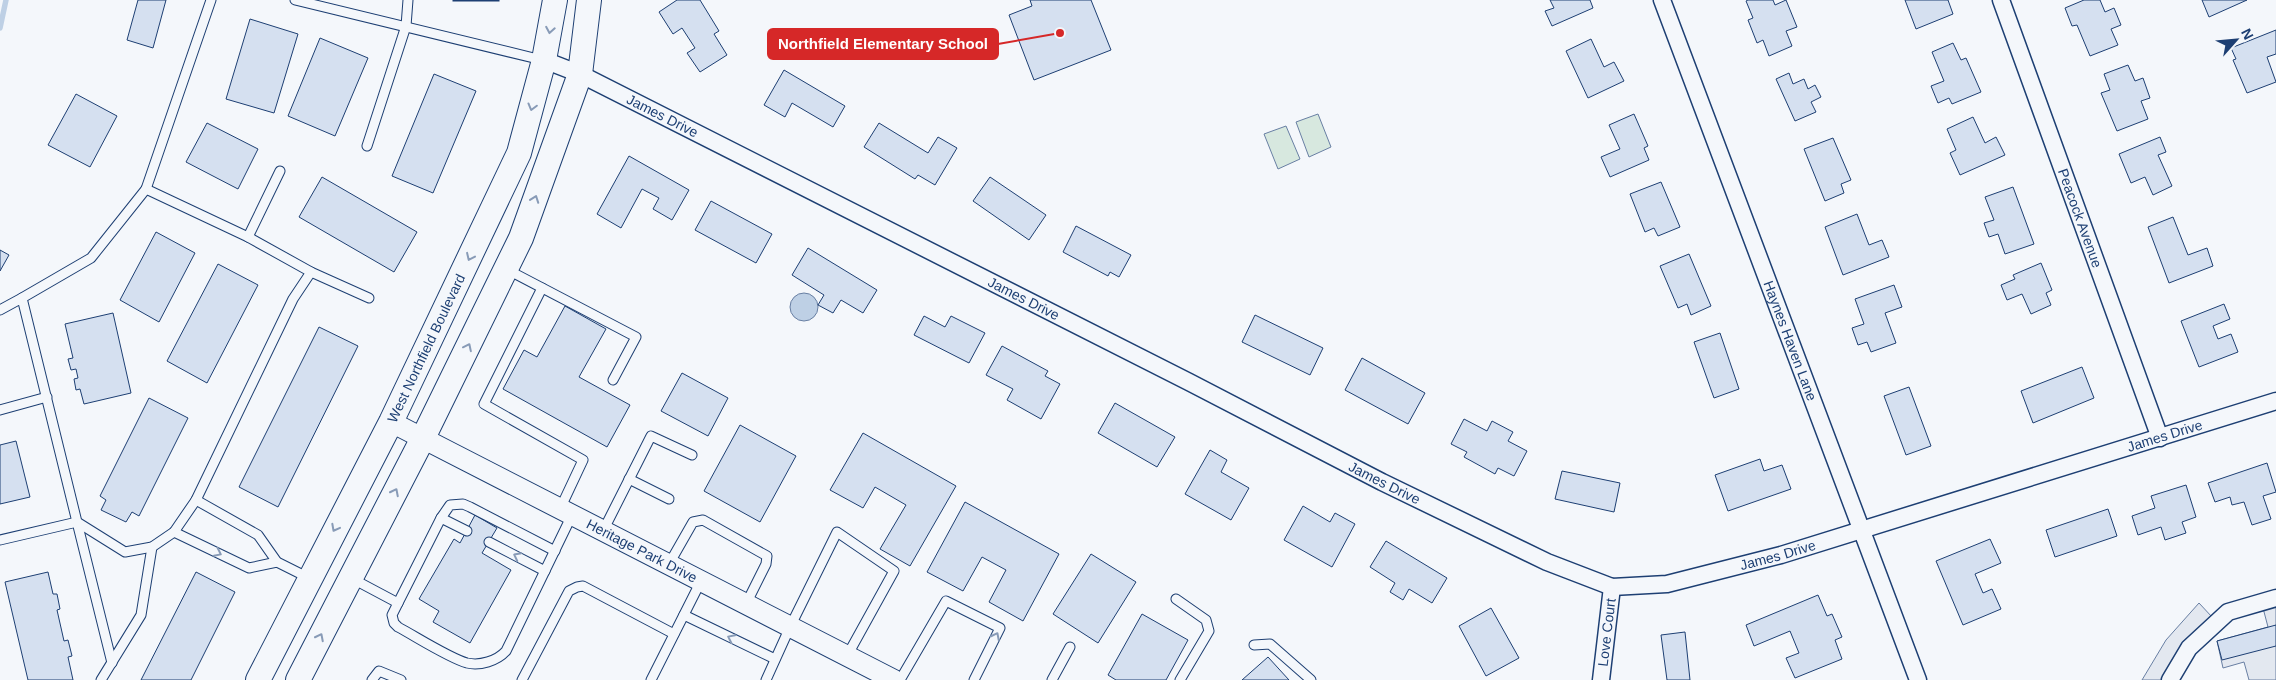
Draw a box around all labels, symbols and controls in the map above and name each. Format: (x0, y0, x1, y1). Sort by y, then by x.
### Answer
north arrow (2211, 15, 2261, 65)
one-way arrow (545, 26, 555, 35)
text: N (2238, 26, 2257, 42)
callout: Northfield Elementary School (768, 29, 998, 59)
text: Northfield Elementary School (778, 35, 988, 52)
street label: James Drive (624, 91, 701, 140)
one-way arrow (527, 103, 537, 111)
street label: Peacock Avenue (2055, 166, 2106, 270)
one-way arrow (529, 195, 539, 204)
one-way arrow (466, 252, 476, 261)
street label: West Northfield Boulevard (384, 271, 468, 425)
street label: James Drive (985, 274, 1062, 323)
street label: Haynes Haven Lane (1760, 278, 1820, 403)
one-way arrow (462, 343, 472, 352)
street label: James Drive (2125, 416, 2204, 455)
street label: James Drive (1346, 458, 1423, 507)
one-way arrow (389, 488, 399, 497)
street label: Heritage Park Drive (584, 516, 700, 586)
one-way arrow (332, 523, 342, 532)
street label: James Drive (1738, 537, 1818, 573)
one-way arrow (213, 547, 222, 558)
one-way arrow (513, 552, 522, 563)
street label: Love Court (1595, 597, 1619, 667)
one-way arrow (314, 633, 324, 642)
one-way arrow (990, 633, 1000, 642)
one-way arrow (727, 634, 736, 644)

